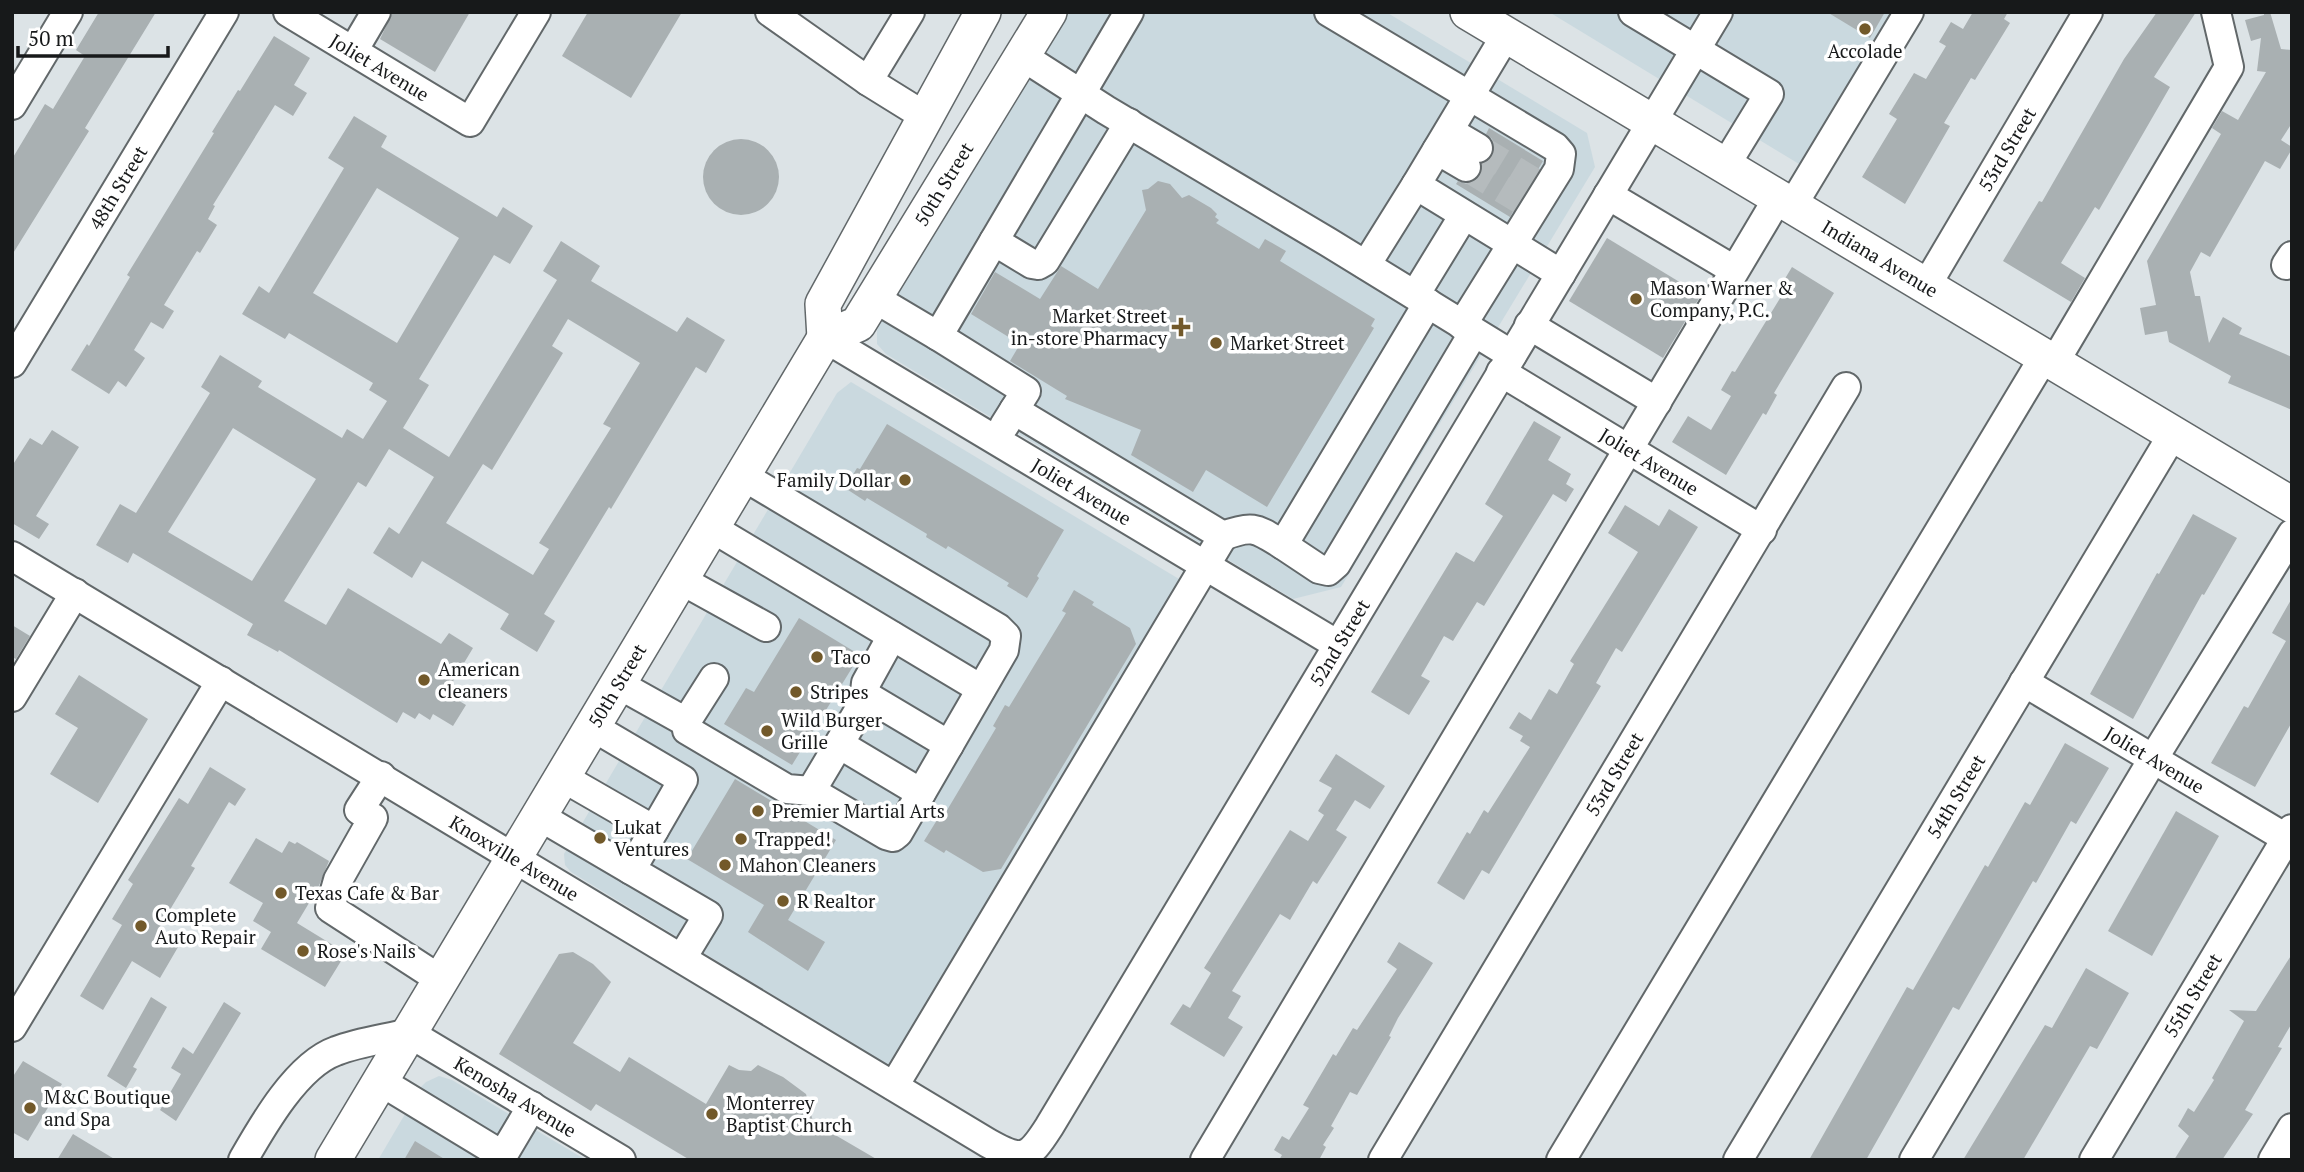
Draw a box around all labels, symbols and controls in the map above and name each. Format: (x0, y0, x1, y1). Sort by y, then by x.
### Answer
scale bar (18, 14, 168, 58)
marker: Accolade (1857, 21, 1873, 37)
text: 50 m (28, 24, 74, 52)
street label: Joliet Avenue (326, 27, 434, 106)
place label: Accolade (1827, 38, 1903, 63)
street label: 53rd Street (1972, 102, 2041, 195)
street label: 50th Street (908, 137, 978, 230)
street label: 48th Street (83, 141, 153, 234)
street label: Indiana Avenue (1817, 214, 1943, 302)
place label: Mason Warner & Company, P.C. (1650, 275, 1793, 322)
marker: Mason Warner & Company, P.C. (1628, 291, 1644, 307)
place label: Market Street in-store Pharmacy (1011, 303, 1167, 350)
marker: Market Street in-store Pharmacy (1173, 319, 1189, 335)
place label: Market Street (1230, 330, 1345, 355)
marker: Market Street (1208, 335, 1224, 351)
street label: Joliet Avenue (1595, 422, 1703, 501)
street label: Joliet Avenue (1028, 452, 1136, 530)
place label: Family Dollar (777, 467, 892, 492)
marker: Family Dollar (897, 472, 913, 488)
street label: 52nd Street (1303, 594, 1375, 691)
street label: 50th Street (582, 639, 651, 732)
place label: Taco (831, 644, 871, 669)
marker: Taco (809, 649, 825, 665)
place label: American cleaners (438, 656, 520, 703)
marker: American cleaners (416, 672, 432, 688)
place label: Stripes (810, 679, 869, 704)
marker: Stripes (788, 684, 804, 700)
place label: Wild Burger Grille (781, 707, 883, 754)
street label: Joliet Avenue (2101, 720, 2209, 799)
marker: Wild Burger Grille (759, 723, 775, 739)
street label: 53rd Street (1579, 727, 1649, 820)
street label: 54th Street (1921, 749, 1990, 843)
place label: Premier Martial Arts (772, 798, 945, 823)
marker: Premier Martial Arts (750, 803, 766, 819)
street label: Knoxville Avenue (445, 809, 584, 906)
place label: Lukat Ventures (614, 814, 689, 861)
place label: Trapped! (755, 826, 831, 851)
marker: Lukat Ventures (592, 830, 608, 846)
marker: Trapped! (733, 831, 749, 847)
place label: Mahon Cleaners (739, 852, 876, 877)
marker: Mahon Cleaners (717, 857, 733, 873)
place label: Texas Cafe & Bar (295, 880, 440, 905)
marker: Texas Cafe & Bar (273, 885, 289, 901)
place label: R Realtor (797, 888, 876, 913)
marker: R Realtor (775, 893, 791, 909)
place label: Complete Auto Repair (155, 902, 256, 949)
marker: Complete Auto Repair (133, 918, 149, 934)
place label: Rose's Nails (317, 938, 416, 963)
marker: Rose's Nails (295, 943, 311, 959)
street label: 55th Street (2157, 948, 2227, 1042)
street label: Kenosha Avenue (450, 1050, 581, 1143)
place label: M&C Boutique and Spa (44, 1084, 171, 1131)
place label: Monterrey Baptist Church (726, 1090, 852, 1137)
marker: M&C Boutique and Spa (22, 1100, 38, 1116)
marker: Monterrey Baptist Church (704, 1106, 720, 1122)

